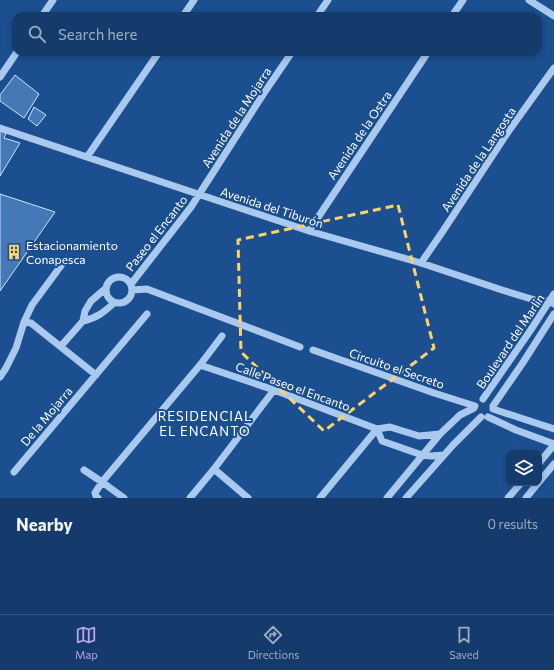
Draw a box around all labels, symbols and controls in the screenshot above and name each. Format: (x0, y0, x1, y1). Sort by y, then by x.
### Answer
search box (12, 12, 542, 56)
icon: search (26, 23, 48, 45)
text: Search here (58, 25, 137, 43)
street label: Avenida de la Mojarra (198, 64, 274, 170)
street label: Avenida de la Ostra (324, 88, 394, 182)
street label: Avenida de la Langosta (438, 104, 518, 214)
street label: Avenida del Tiburón (219, 184, 325, 230)
street label: Paseo el Encanto (122, 193, 190, 273)
place label: Estacionamiento Conapesca (26, 238, 118, 266)
building icon: Estacionamiento Conapesca (5, 243, 23, 261)
street label: Boulevard del Marlin (473, 291, 547, 391)
street label: Circuito el Secreto (348, 345, 446, 391)
street label: Calle Paseo el Encanto (234, 359, 352, 413)
street label: De la Mojarra (17, 384, 75, 448)
district label: RESIDENCIAL EL ENCANTO (158, 408, 252, 439)
map controls (506, 450, 542, 486)
button: layers (506, 450, 542, 486)
text: Nearby (16, 514, 73, 535)
text: 0 results (487, 516, 538, 532)
tab: Map (75, 624, 98, 661)
tab: Directions (248, 624, 299, 661)
tab: Saved (449, 624, 479, 661)

